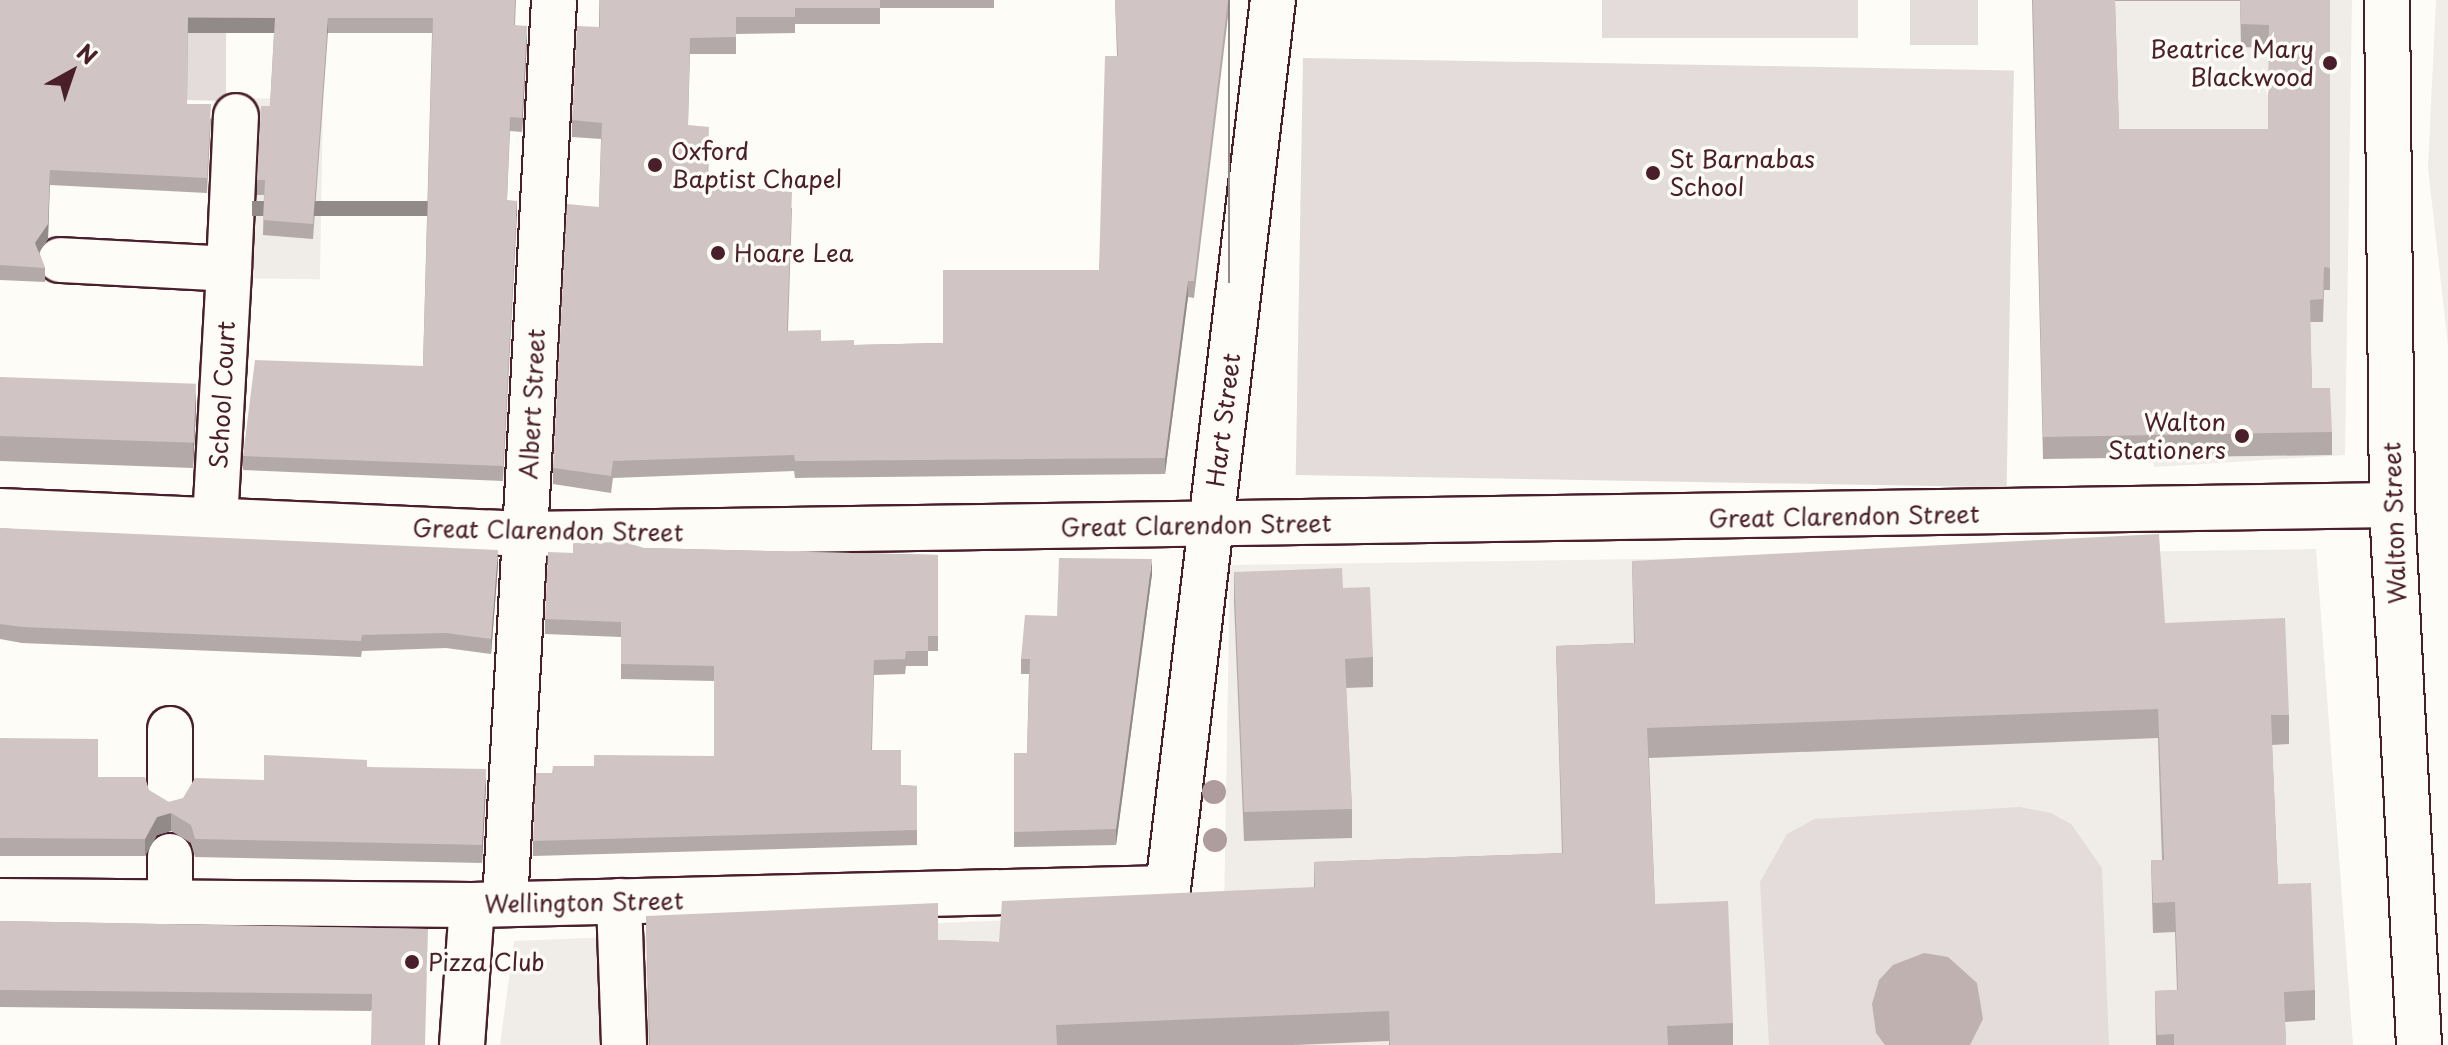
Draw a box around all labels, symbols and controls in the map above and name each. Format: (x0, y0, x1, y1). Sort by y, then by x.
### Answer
north arrow (32, 32, 112, 112)
text: N (70, 35, 105, 71)
place label: Beatrice Mary Blackwood (2149, 35, 2314, 91)
marker: Beatrice Mary Blackwood (2321, 54, 2339, 72)
place label: Oxford Baptist Chapel (671, 137, 843, 193)
place label: St Barnabas School (1669, 145, 1814, 201)
marker: Oxford Baptist Chapel (646, 156, 664, 174)
marker: St Barnabas School (1644, 164, 1662, 182)
place label: Hoare Lea (734, 239, 853, 267)
marker: Hoare Lea (709, 244, 727, 262)
street label: School Court (204, 320, 240, 470)
street label: Albert Street (514, 327, 550, 481)
street label: Hart Street (1201, 352, 1245, 488)
place label: Walton Stationers (2108, 408, 2226, 464)
marker: Walton Stationers (2233, 427, 2251, 445)
street label: Walton Street (2377, 442, 2411, 604)
street label: Great Clarendon Street (1707, 499, 1981, 533)
street label: Great Clarendon Street (1059, 508, 1333, 542)
street label: Great Clarendon Street (411, 513, 685, 547)
street label: Wellington Street (484, 886, 684, 918)
place label: Pizza Club (428, 948, 546, 976)
marker: Pizza Club (403, 953, 421, 971)

